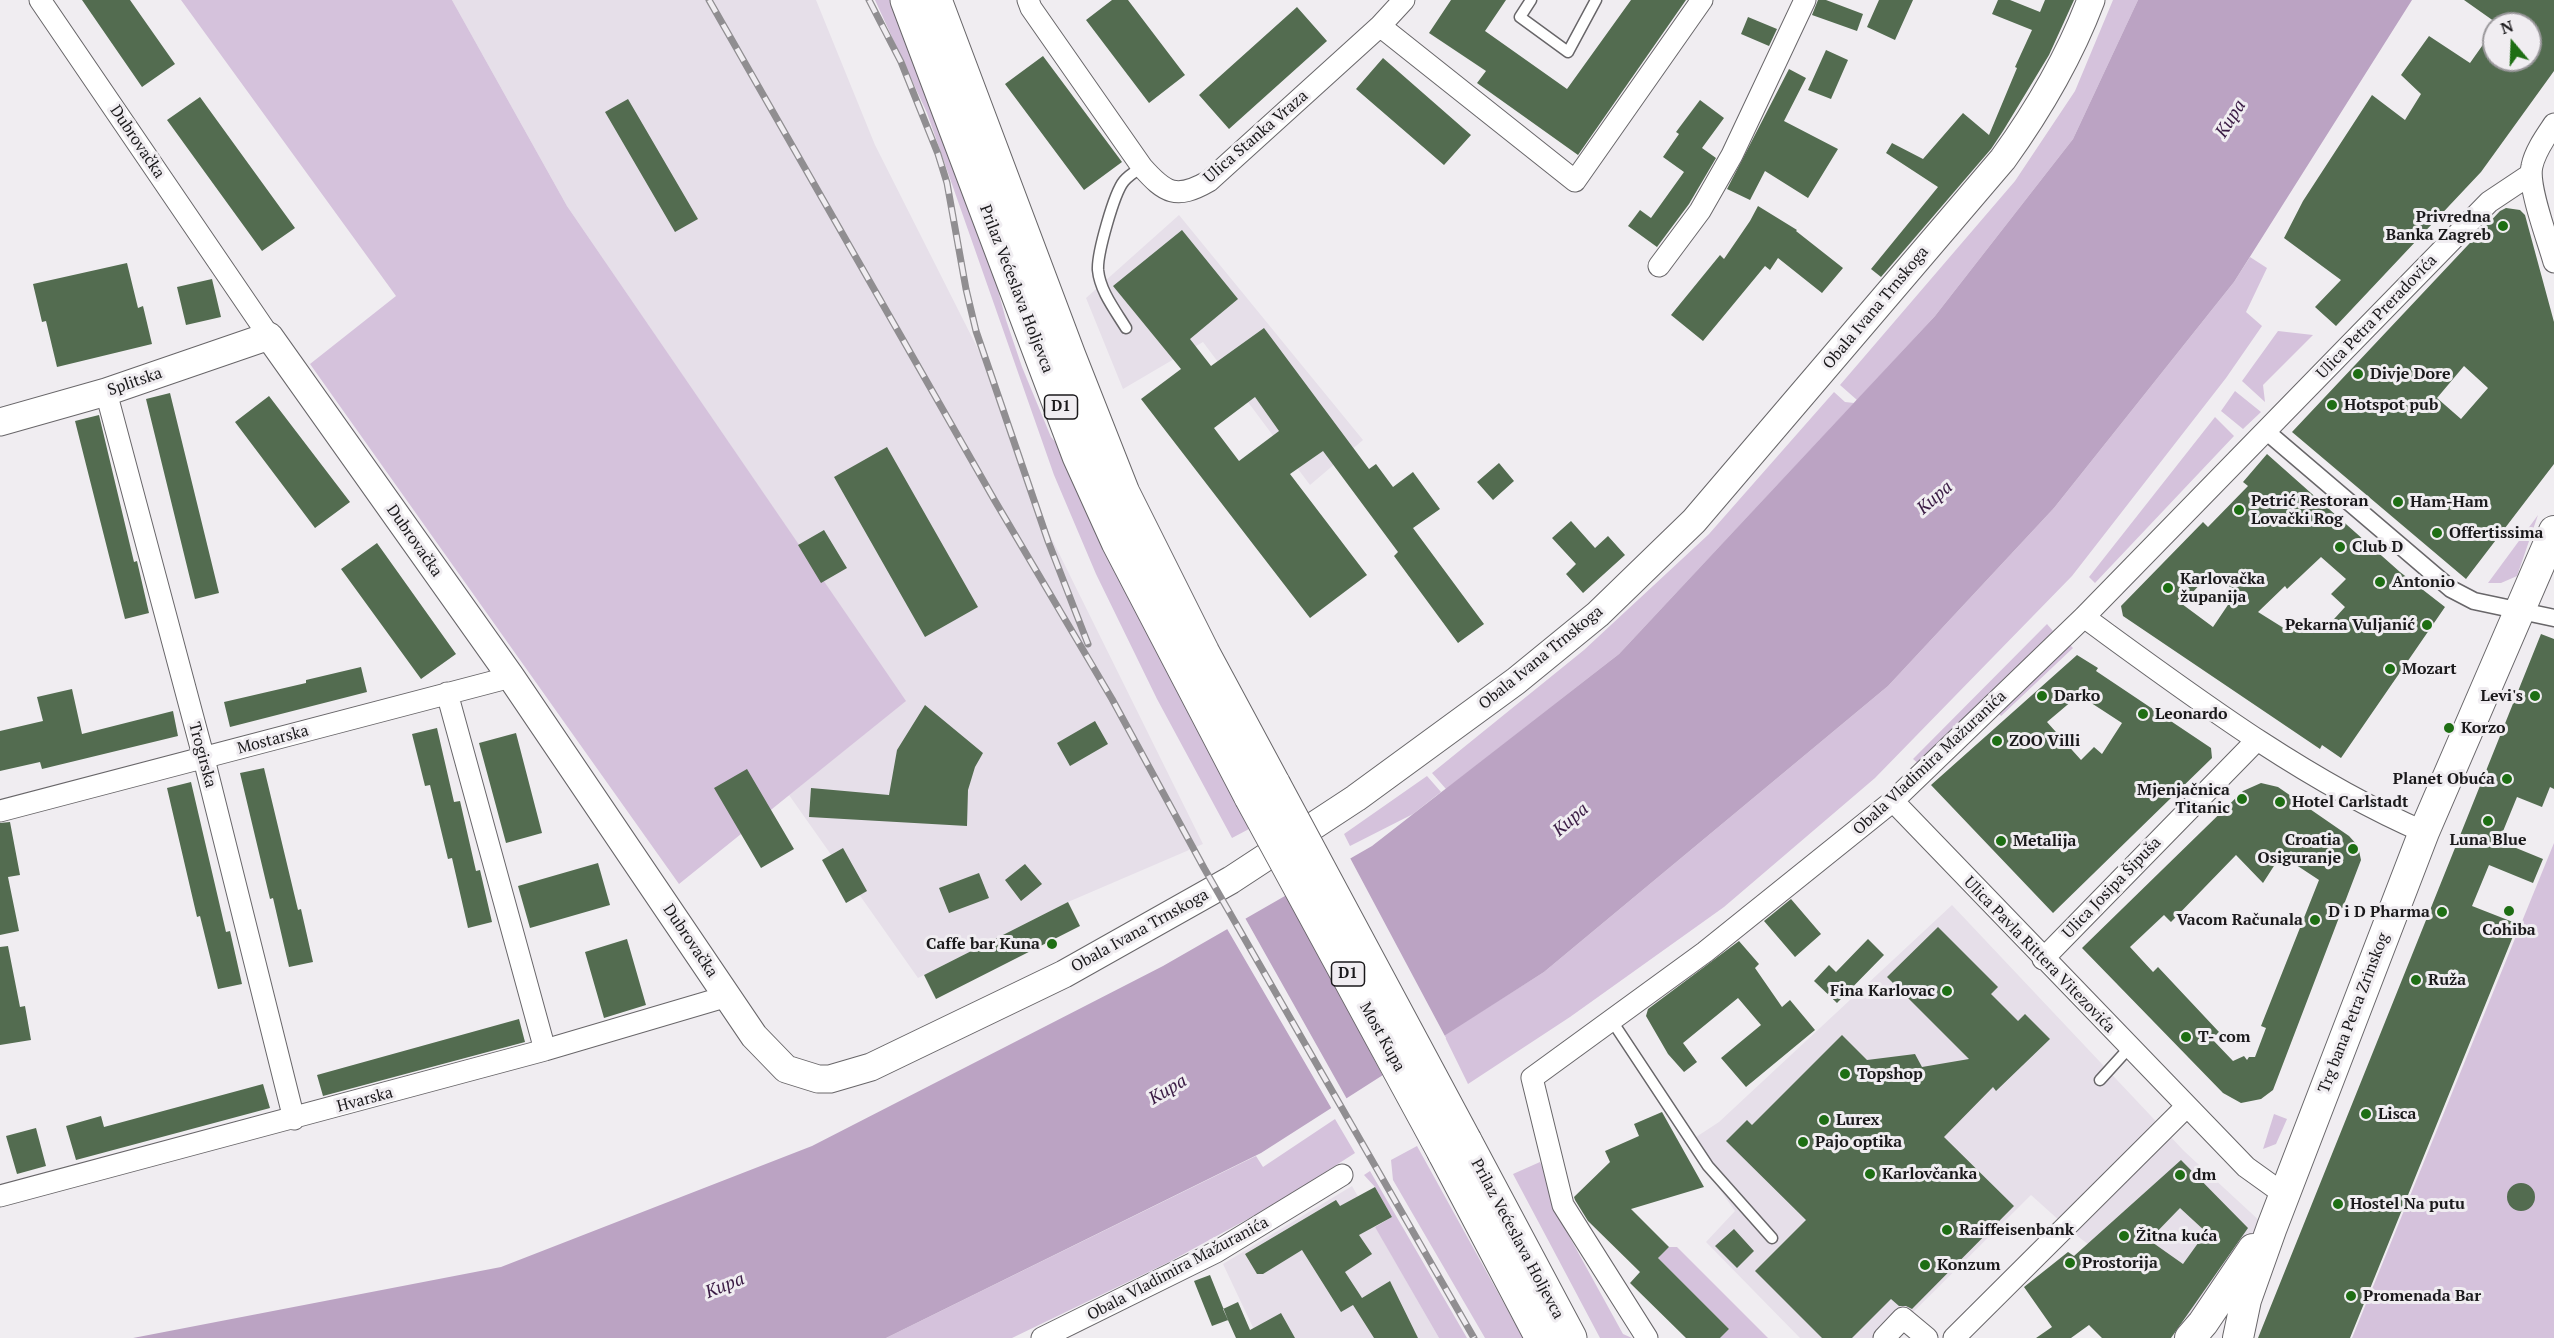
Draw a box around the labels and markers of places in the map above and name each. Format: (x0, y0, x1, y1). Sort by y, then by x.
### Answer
place label: Privredna Banka Zagreb (2386, 207, 2491, 245)
marker: Privredna Banka Zagreb (2496, 219, 2510, 233)
place label: Divje Dore (2370, 364, 2451, 384)
marker: Divje Dore (2351, 367, 2365, 381)
place label: Hotspot pub (2344, 395, 2438, 415)
marker: Hotspot pub (2325, 398, 2339, 412)
place label: Petrić Restoran Lovački Rog (2251, 491, 2369, 529)
place label: Ham-Ham (2410, 492, 2489, 512)
marker: Ham-Ham (2391, 495, 2405, 509)
marker: Petrić Restoran Lovački Rog (2232, 503, 2246, 517)
place label: Offertissima (2449, 523, 2543, 543)
marker: Offertissima (2430, 526, 2444, 540)
place label: Club D (2352, 537, 2403, 557)
marker: Club D (2333, 540, 2347, 554)
place label: Karlovačka županija (2180, 569, 2265, 607)
place label: Antonio (2392, 572, 2455, 592)
marker: Antonio (2373, 575, 2387, 589)
marker: Karlovačka županija (2161, 581, 2175, 595)
place label: Pekarna Vuljanić (2285, 615, 2415, 635)
marker: Pekarna Vuljanić (2420, 618, 2434, 632)
place label: Mozart (2402, 659, 2457, 679)
marker: Mozart (2383, 662, 2397, 676)
place label: Darko (2054, 686, 2100, 706)
place label: Levi's (2481, 686, 2523, 706)
marker: Darko (2035, 689, 2049, 703)
marker: Levi's (2528, 689, 2542, 703)
place label: Leonardo (2155, 704, 2228, 724)
marker: Leonardo (2136, 707, 2150, 721)
place label: Korzo (2461, 718, 2505, 738)
marker: Korzo (2442, 721, 2456, 735)
place label: ZOO Villi (2009, 731, 2080, 751)
marker: ZOO Villi (1990, 734, 2004, 748)
place label: Planet Obuća (2393, 769, 2495, 789)
marker: Planet Obuća (2500, 772, 2514, 786)
place label: Mjenjačnica Titanic (2137, 780, 2230, 818)
marker: Mjenjačnica Titanic (2235, 792, 2249, 806)
place label: Hotel Carlstadt (2292, 792, 2408, 812)
marker: Hotel Carlstadt (2273, 795, 2287, 809)
marker: Luna Blue (2481, 814, 2495, 828)
place label: Croatia Osiguranje (2258, 830, 2341, 868)
place label: Luna Blue (2449, 830, 2527, 850)
place label: Metalija (2013, 831, 2076, 851)
marker: Metalija (1994, 834, 2008, 848)
marker: Croatia Osiguranje (2346, 842, 2360, 856)
place label: D i D Pharma (2328, 902, 2430, 922)
marker: Cohiba (2502, 904, 2516, 918)
marker: D i D Pharma (2435, 905, 2449, 919)
place label: Vacom Računala (2176, 910, 2303, 930)
marker: Vacom Računala (2308, 913, 2322, 927)
place label: Cohiba (2482, 920, 2536, 940)
place label: Caffe bar Kuna (926, 934, 1040, 954)
marker: Caffe bar Kuna (1045, 937, 1059, 951)
place label: Ruža (2428, 970, 2466, 990)
marker: Ruža (2409, 973, 2423, 987)
place label: Fina Karlovac (1830, 981, 1935, 1001)
marker: Fina Karlovac (1940, 984, 1954, 998)
place label: T- com (2198, 1027, 2251, 1047)
marker: T- com (2179, 1030, 2193, 1044)
place label: Topshop (1857, 1064, 1923, 1084)
marker: Topshop (1838, 1067, 1852, 1081)
place label: Lisca (2378, 1104, 2417, 1124)
marker: Lisca (2359, 1107, 2373, 1121)
place label: Lurex (1836, 1110, 1879, 1130)
marker: Lurex (1817, 1113, 1831, 1127)
place label: Pajo optika (1815, 1132, 1902, 1152)
marker: Pajo optika (1796, 1135, 1810, 1149)
place label: Karlovčanka (1882, 1164, 1977, 1184)
place label: dm (2192, 1165, 2216, 1185)
marker: Karlovčanka (1863, 1167, 1877, 1181)
marker: dm (2173, 1168, 2187, 1182)
place label: Hostel Na putu (2350, 1194, 2465, 1214)
marker: Hostel Na putu (2331, 1197, 2345, 1211)
place label: Raiffeisenbank (1959, 1220, 2074, 1240)
marker: Raiffeisenbank (1940, 1223, 1954, 1237)
place label: Žitna kuća (2136, 1226, 2217, 1246)
marker: Žitna kuća (2117, 1229, 2131, 1243)
place label: Prostorija (2082, 1253, 2158, 1273)
place label: Konzum (1937, 1255, 2000, 1275)
marker: Prostorija (2063, 1256, 2077, 1270)
marker: Konzum (1918, 1258, 1932, 1272)
place label: Promenada Bar (2363, 1286, 2481, 1306)
marker: Promenada Bar (2344, 1289, 2358, 1303)

